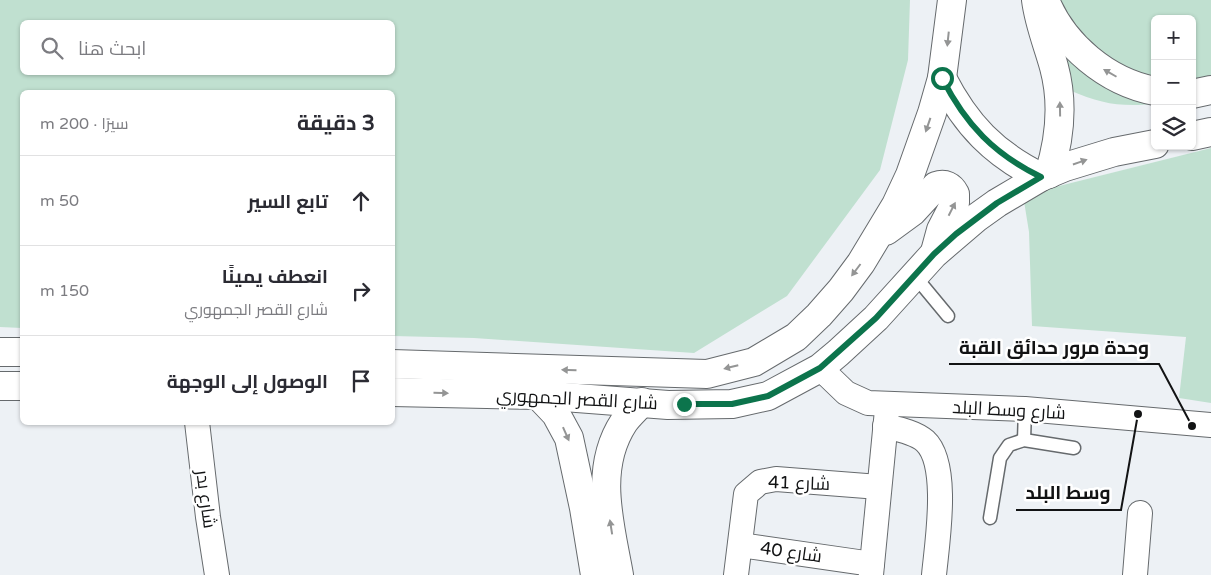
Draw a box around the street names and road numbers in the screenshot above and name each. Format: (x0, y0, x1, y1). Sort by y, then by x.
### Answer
street label: شارع القصر الجمهوري (496, 384, 658, 417)
street label: شارع وسط البلد (952, 396, 1066, 425)
street label: شارع بدر (190, 467, 221, 530)
street label: شارع 41 (768, 471, 830, 496)
street label: شارع 40 (759, 537, 823, 568)

